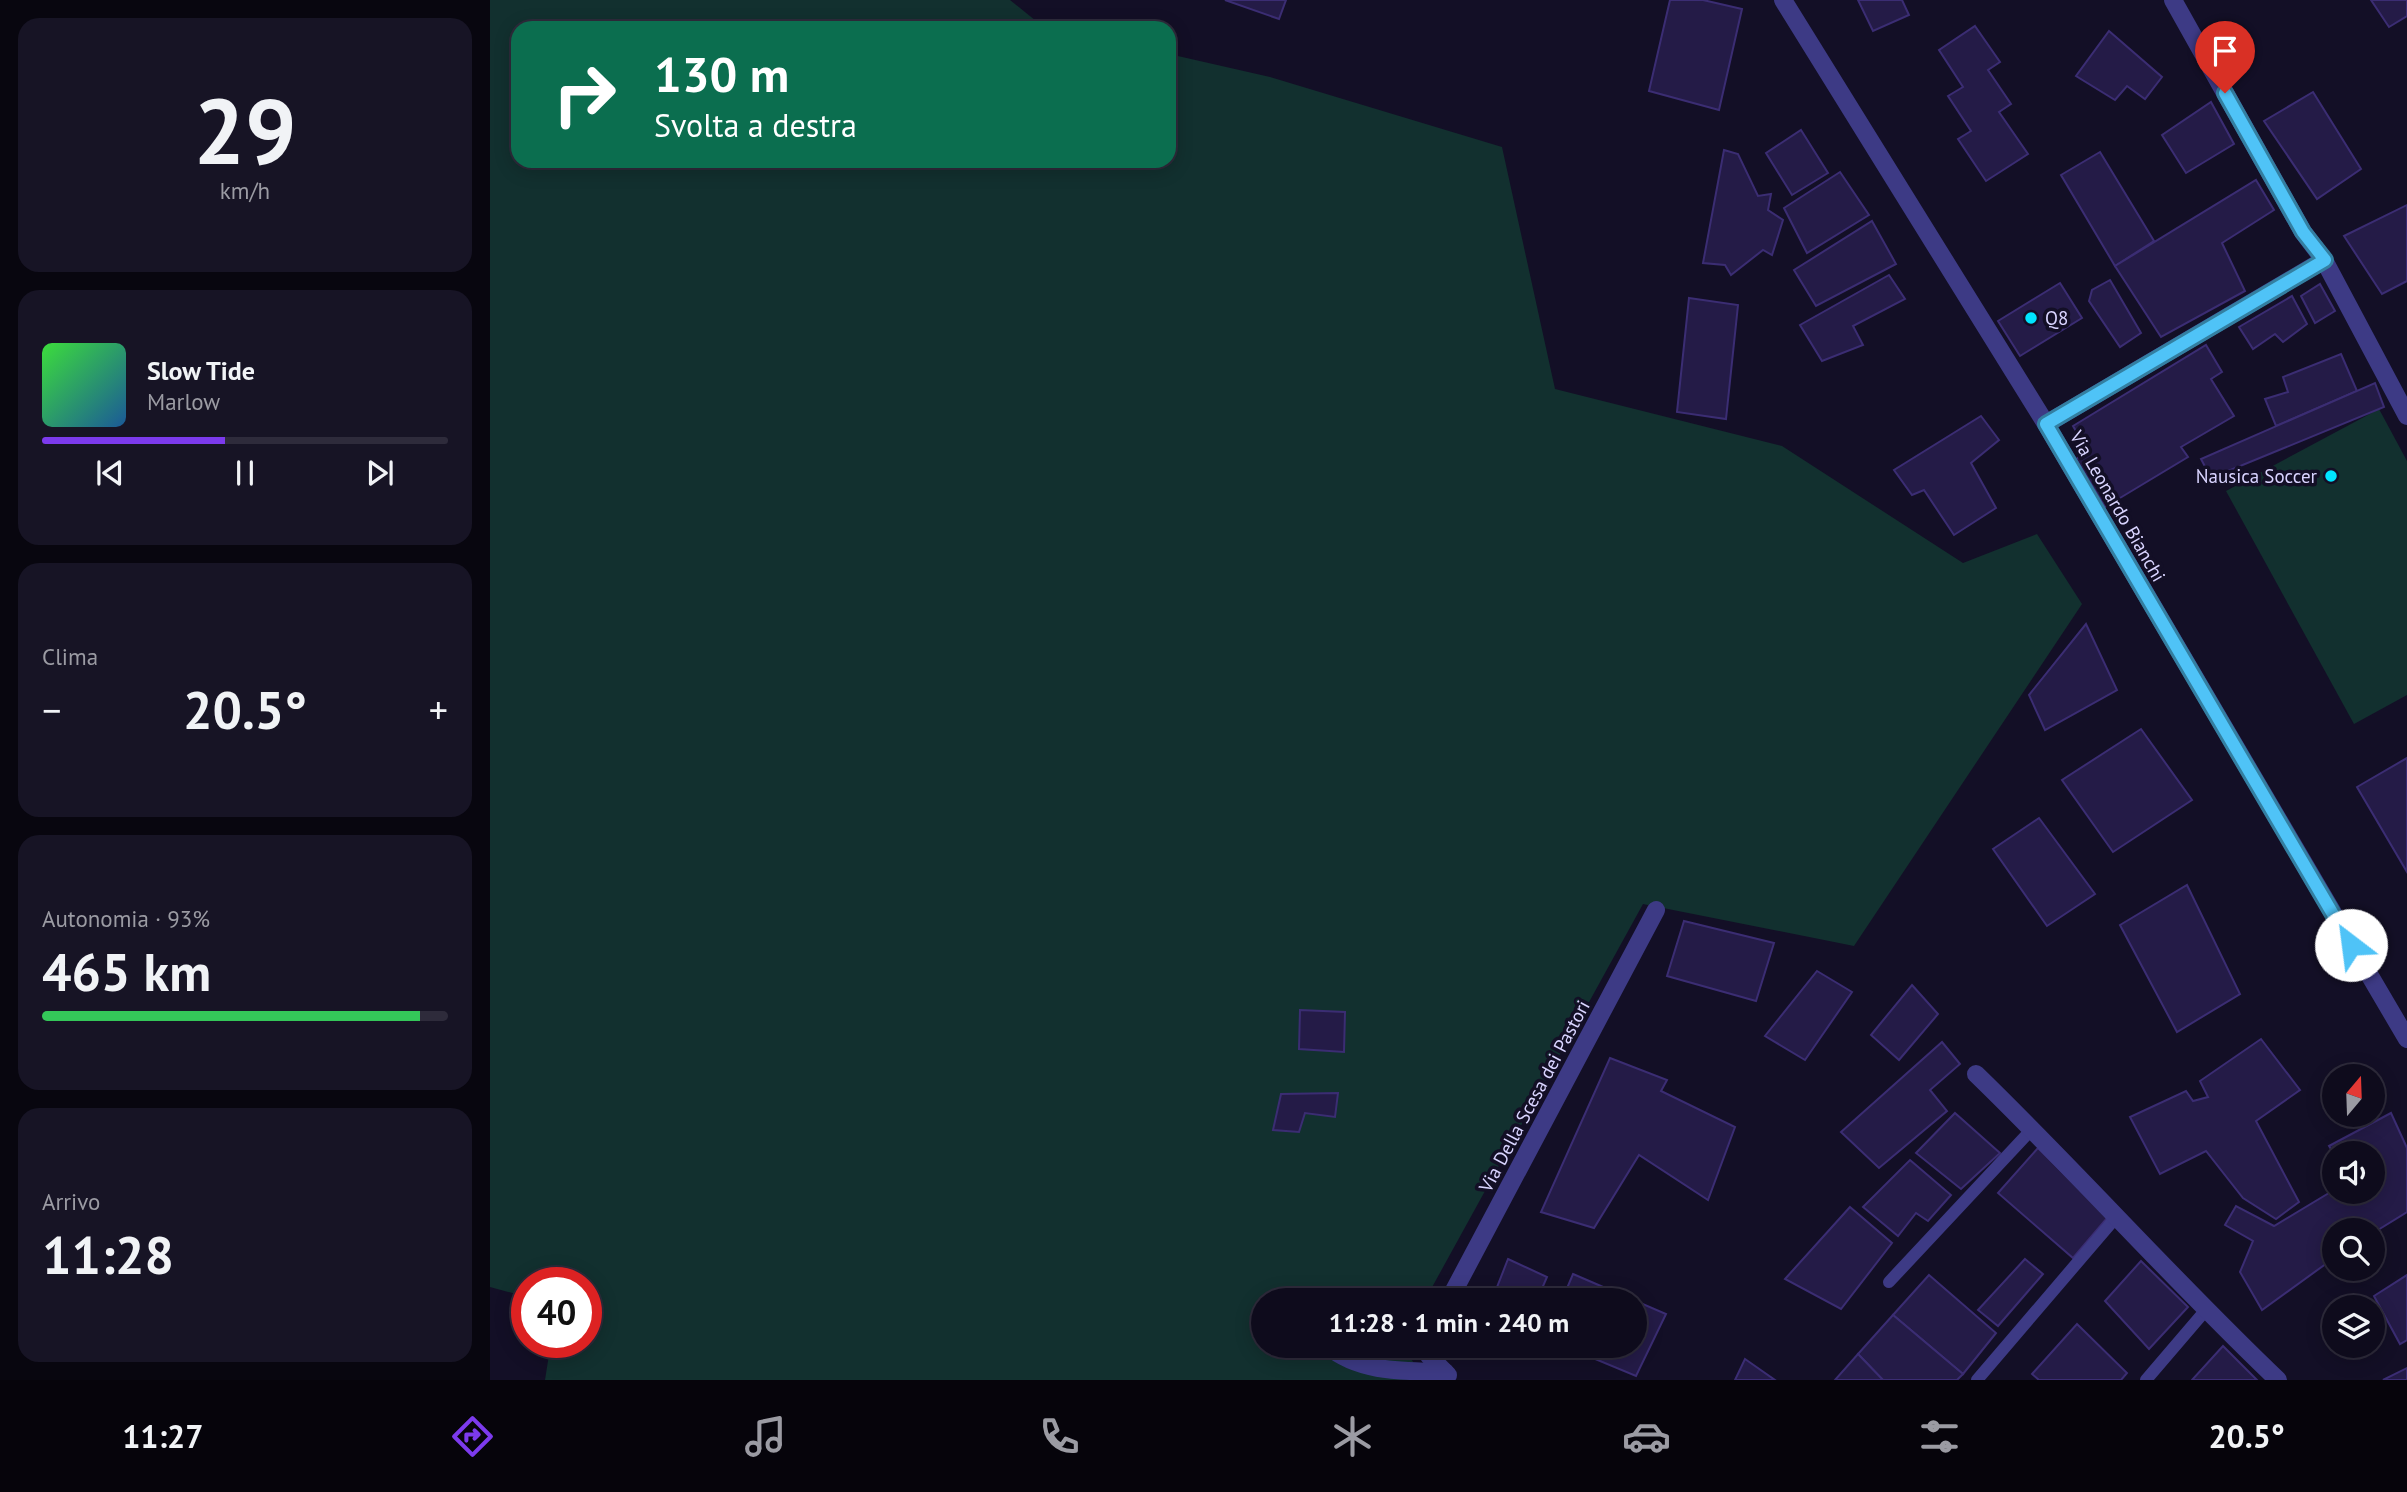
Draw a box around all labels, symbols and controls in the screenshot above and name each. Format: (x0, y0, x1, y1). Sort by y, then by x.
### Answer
pin (2195, 21, 2255, 93)
icon: arrive (2206, 32, 2244, 70)
text: 130 m (654, 42, 789, 106)
icon: right (539, 49, 630, 140)
text: 29 (193, 71, 297, 189)
text: Svolta a destra (654, 104, 857, 146)
text: km/h (220, 176, 270, 205)
place label: Q8 (2045, 306, 2068, 330)
marker: Q8 (2023, 310, 2039, 326)
text: Slow Tide (147, 354, 255, 387)
text: Marlow (147, 387, 220, 416)
street label: Via Leonardo Bianchi (2064, 425, 2171, 586)
icon: previous (91, 454, 129, 492)
icon: pause (226, 454, 264, 492)
icon: next (361, 454, 399, 492)
place label: Nausica Soccer (2196, 464, 2318, 488)
marker: Nausica Soccer (2323, 468, 2339, 484)
text: Clima (42, 642, 98, 671)
text: 20.5° (183, 676, 307, 743)
text: − (42, 685, 61, 734)
text: + (429, 685, 448, 734)
text: Autonomia · 93% (42, 904, 210, 933)
position arrow (2314, 908, 2388, 982)
text: 465 km (42, 938, 211, 1005)
street label: Via Della Scesa dei Pastori (1473, 996, 1595, 1197)
north arrow (2322, 1064, 2385, 1127)
map controls (2322, 1064, 2385, 1358)
button: sound (2322, 1141, 2385, 1204)
text: Arrivo (42, 1187, 100, 1216)
button: search (2322, 1218, 2385, 1281)
text: 11:28 (42, 1221, 174, 1288)
speed limit sign: 40 (511, 1267, 602, 1358)
button: layers (2322, 1295, 2385, 1358)
text: 11:28 · 1 min · 240 m (1329, 1306, 1569, 1339)
icon: directions (448, 1412, 497, 1461)
icon: music (741, 1412, 790, 1461)
icon: phone (1035, 1412, 1084, 1461)
icon: climate (1328, 1412, 1377, 1461)
icon: car (1622, 1412, 1671, 1461)
icon: filters (1915, 1412, 1964, 1461)
text: 11:27 (122, 1415, 203, 1457)
text: 20.5° (2208, 1415, 2285, 1457)

